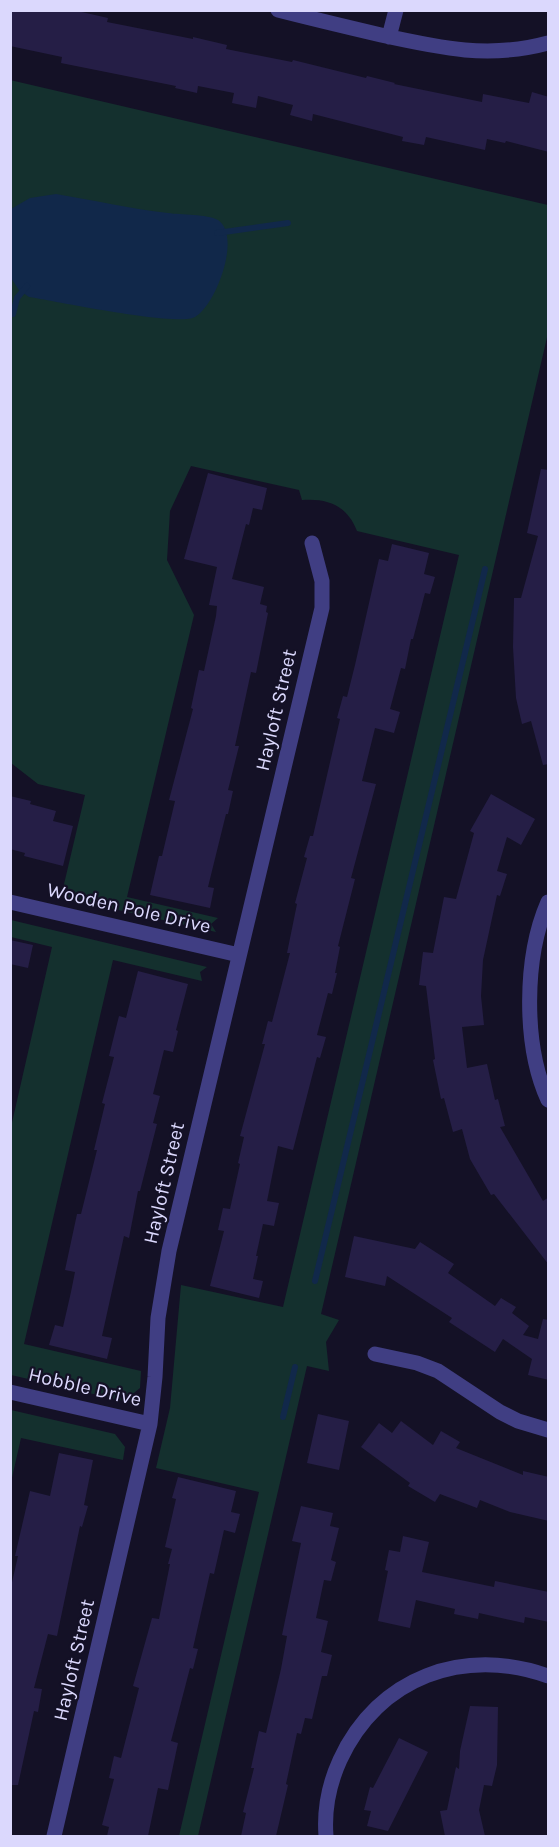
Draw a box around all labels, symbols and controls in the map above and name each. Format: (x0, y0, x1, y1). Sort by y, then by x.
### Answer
street label: Hayloft Street (251, 646, 301, 773)
street label: Wooden Pole Drive (45, 878, 213, 938)
street label: Hayloft Street (139, 1119, 189, 1246)
street label: Hobble Drive (26, 1363, 144, 1411)
street label: Hayloft Street (49, 1596, 99, 1723)

